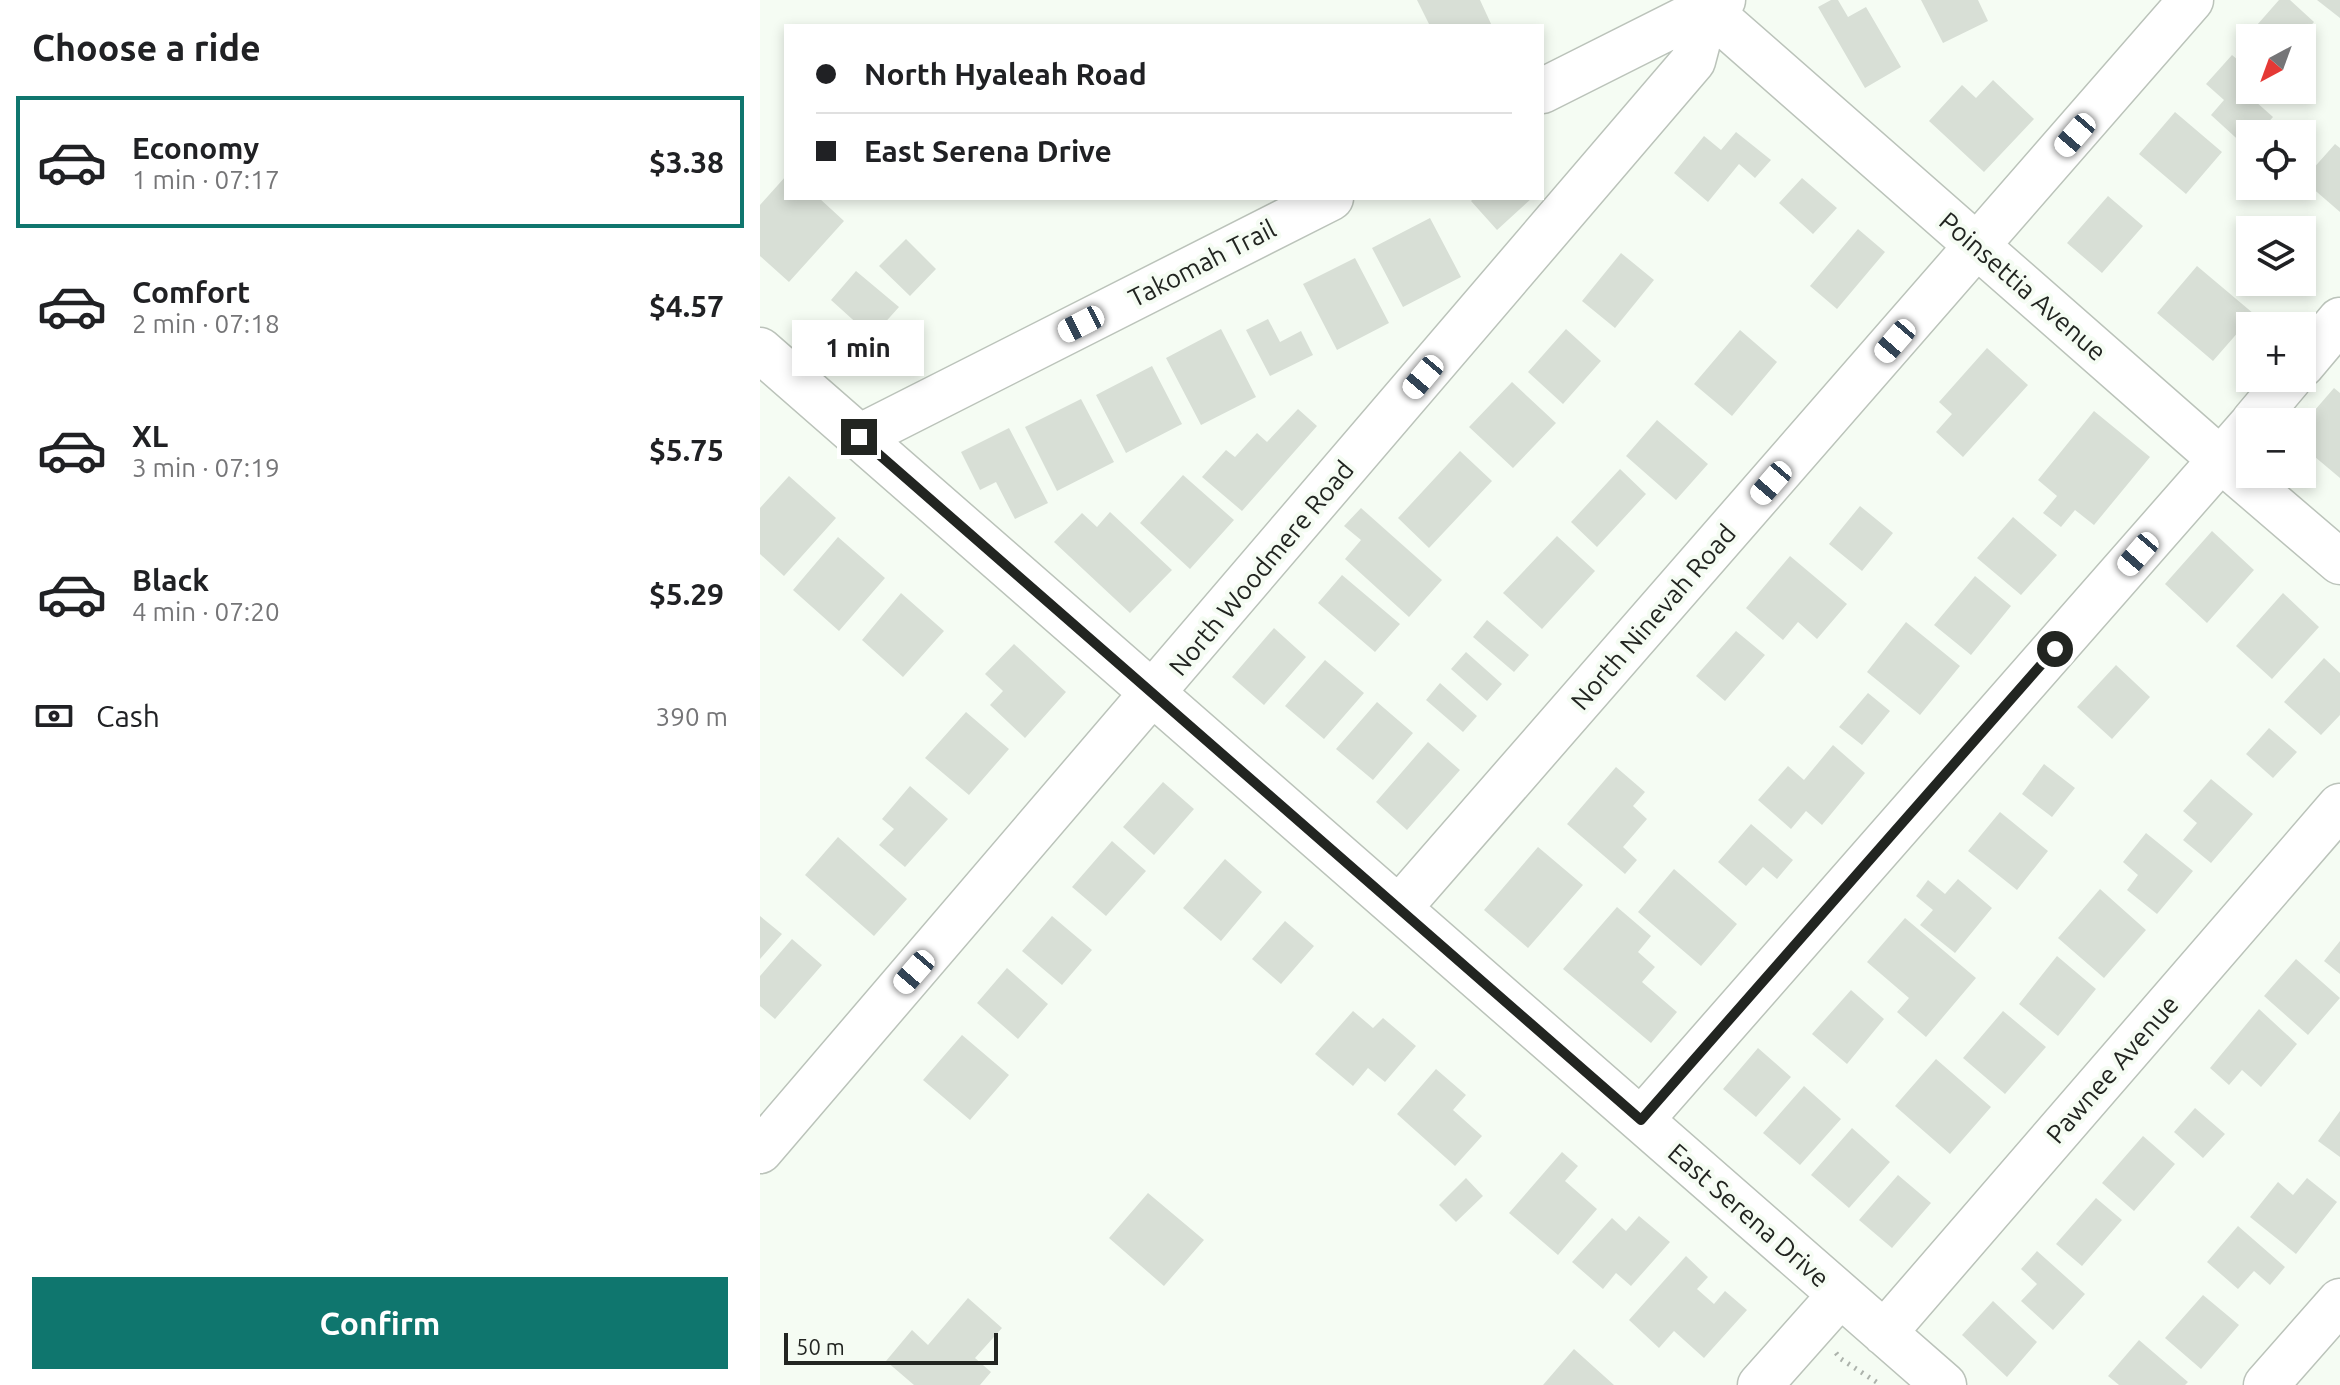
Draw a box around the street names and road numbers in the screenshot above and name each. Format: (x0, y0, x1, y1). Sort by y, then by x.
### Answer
street label: Poinsettia Avenue (1934, 206, 2112, 366)
street label: Takomah Trail (1124, 213, 1281, 312)
street label: North Woodmere Road (1163, 455, 1359, 681)
street label: North Ninevah Road (1565, 519, 1741, 715)
street label: Pawnee Avenue (2040, 989, 2184, 1149)
street label: East Serena Drive (1663, 1137, 1835, 1293)

